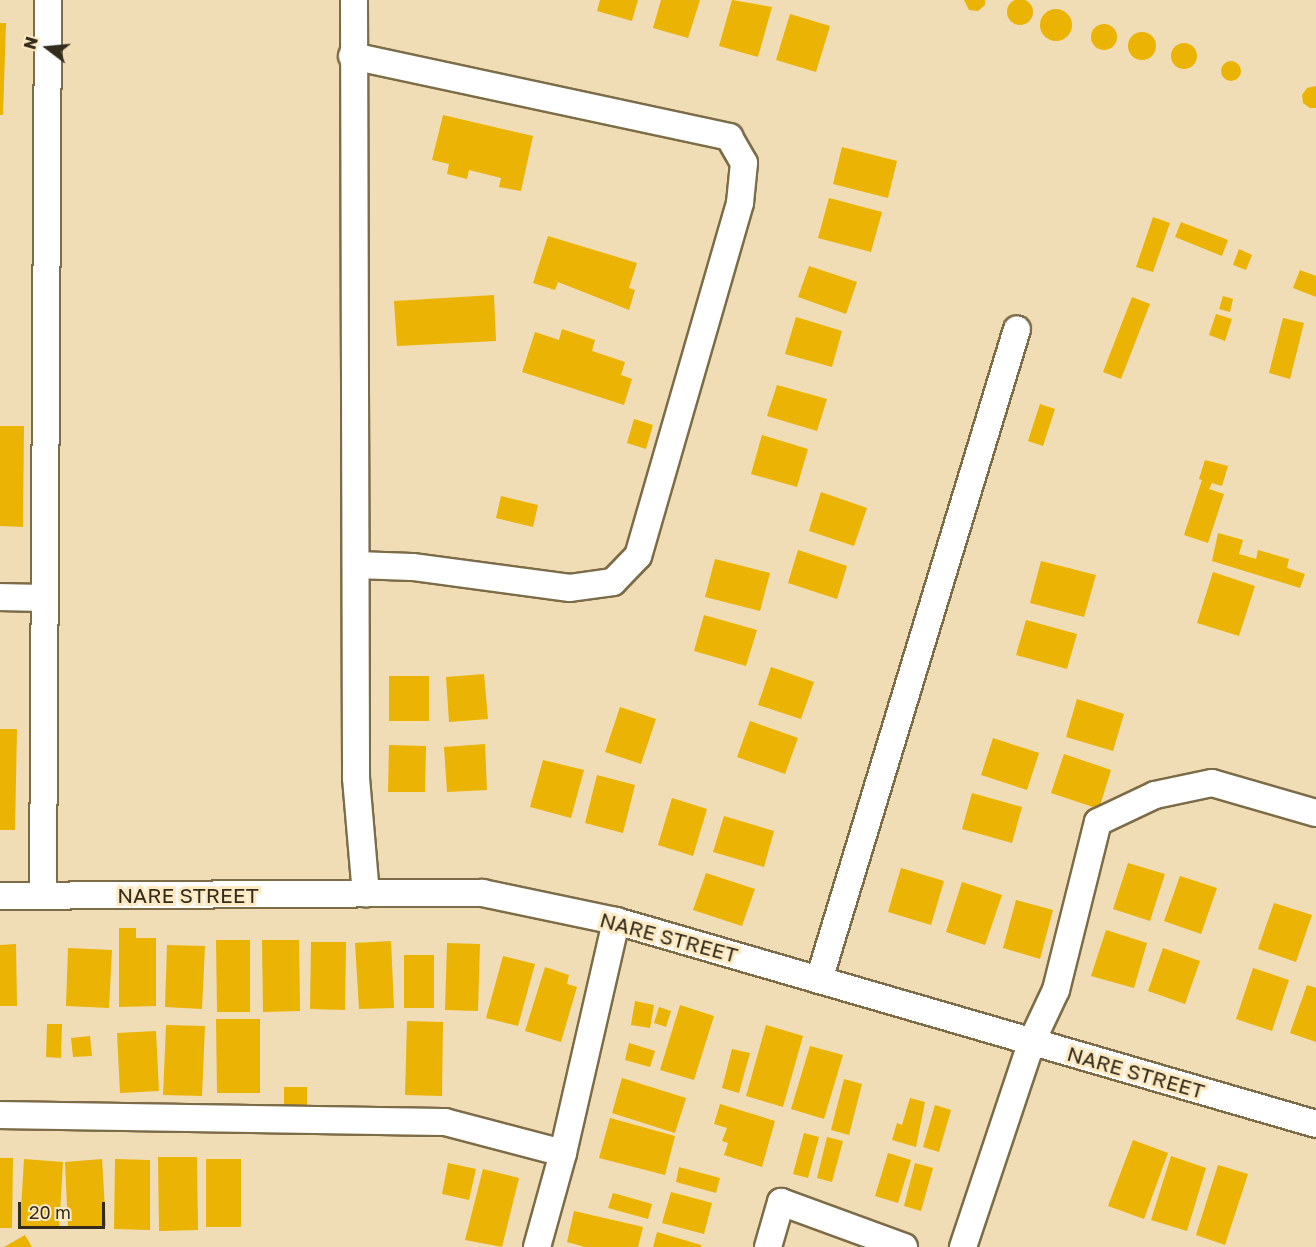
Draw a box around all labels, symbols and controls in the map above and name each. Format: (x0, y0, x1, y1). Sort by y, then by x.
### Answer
north arrow (18, 18, 78, 78)
text: N (19, 34, 42, 52)
street label: NARE STREET (117, 882, 259, 908)
street label: NARE STREET (597, 906, 741, 968)
street label: NARE STREET (1064, 1040, 1208, 1104)
scale bar (21, 1190, 108, 1228)
text: 20 m (29, 1201, 71, 1223)

